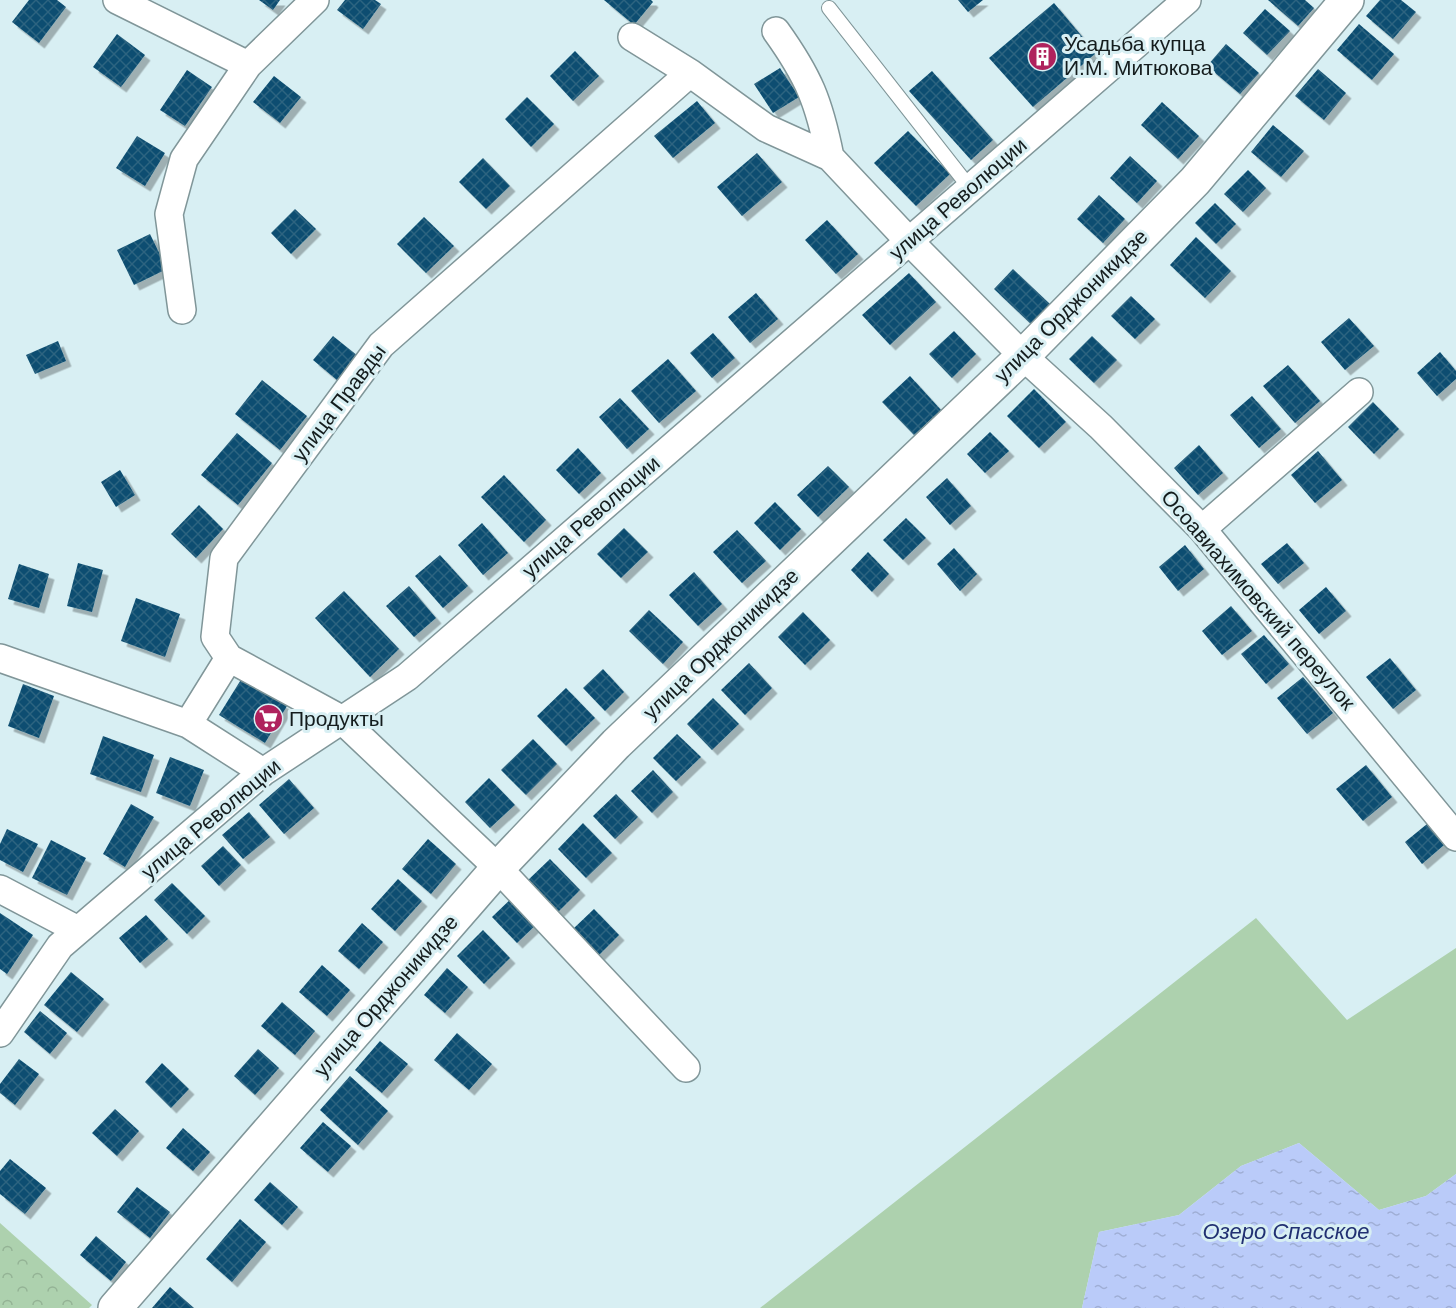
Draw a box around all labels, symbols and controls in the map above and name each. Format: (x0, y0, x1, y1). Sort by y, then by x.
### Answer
place label: Усадьба купца И.М. Митюкова (1064, 32, 1213, 79)
building icon: Усадьба купца И.М. Митюкова (1027, 40, 1059, 72)
street label: улица Революции (884, 133, 1031, 264)
street label: улица Орджоникидзе (989, 224, 1152, 387)
street label: улица Правды (287, 340, 390, 466)
street label: улица Революции (517, 451, 664, 582)
street label: Осоавиахимовский переулок (1157, 485, 1360, 715)
street label: улица Орджоникидзе (638, 564, 803, 724)
supermarket icon: Продукты (252, 703, 284, 735)
place label: Продукты (289, 707, 384, 730)
street label: улица Революции (137, 754, 285, 883)
street label: улица Орджоникидзе (309, 910, 462, 1081)
water label: Озеро Спасское (1203, 1219, 1370, 1244)

